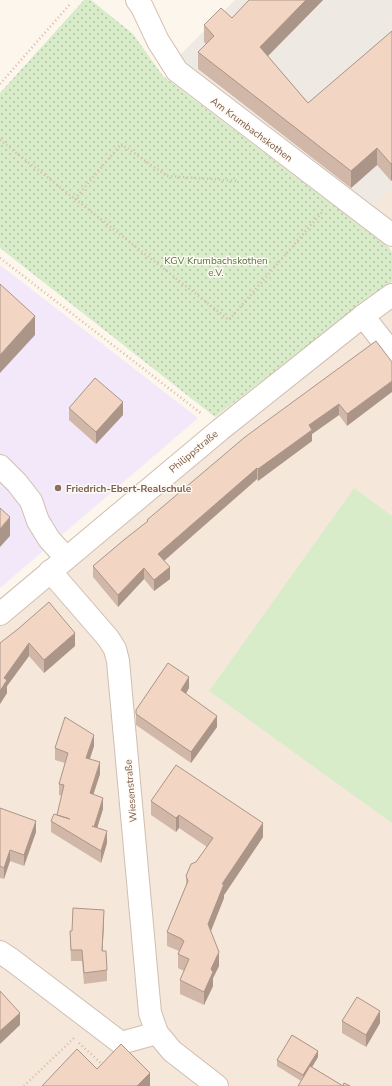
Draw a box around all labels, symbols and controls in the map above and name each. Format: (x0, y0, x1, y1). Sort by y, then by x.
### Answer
street label: Am Krumbachskothen (208, 94, 295, 165)
park label: KGV Krumbachskothen e.V. (164, 254, 268, 280)
street label: Philippstraße (166, 427, 221, 476)
place label: Friedrich-Ebert-Realschule (66, 482, 192, 496)
marker: Friedrich-Ebert-Realschule (53, 483, 63, 493)
street label: Wiesenstraße (121, 759, 141, 823)

